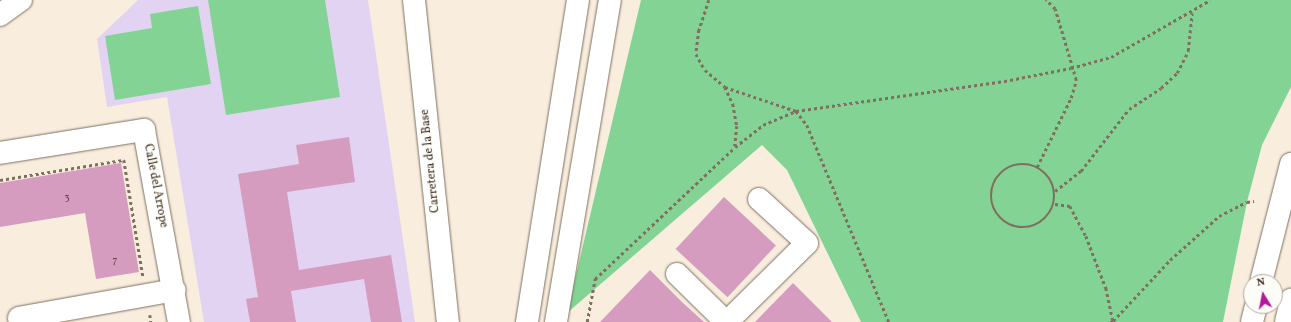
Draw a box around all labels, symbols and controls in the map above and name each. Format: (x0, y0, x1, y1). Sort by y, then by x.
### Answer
street label: Carretera de la Base (418, 109, 444, 213)
street label: Calle del Arrope (140, 143, 170, 229)
house number: 3 (64, 192, 70, 204)
house number: 7 (113, 255, 117, 267)
north arrow (1243, 274, 1283, 314)
text: N (1256, 275, 1266, 291)

